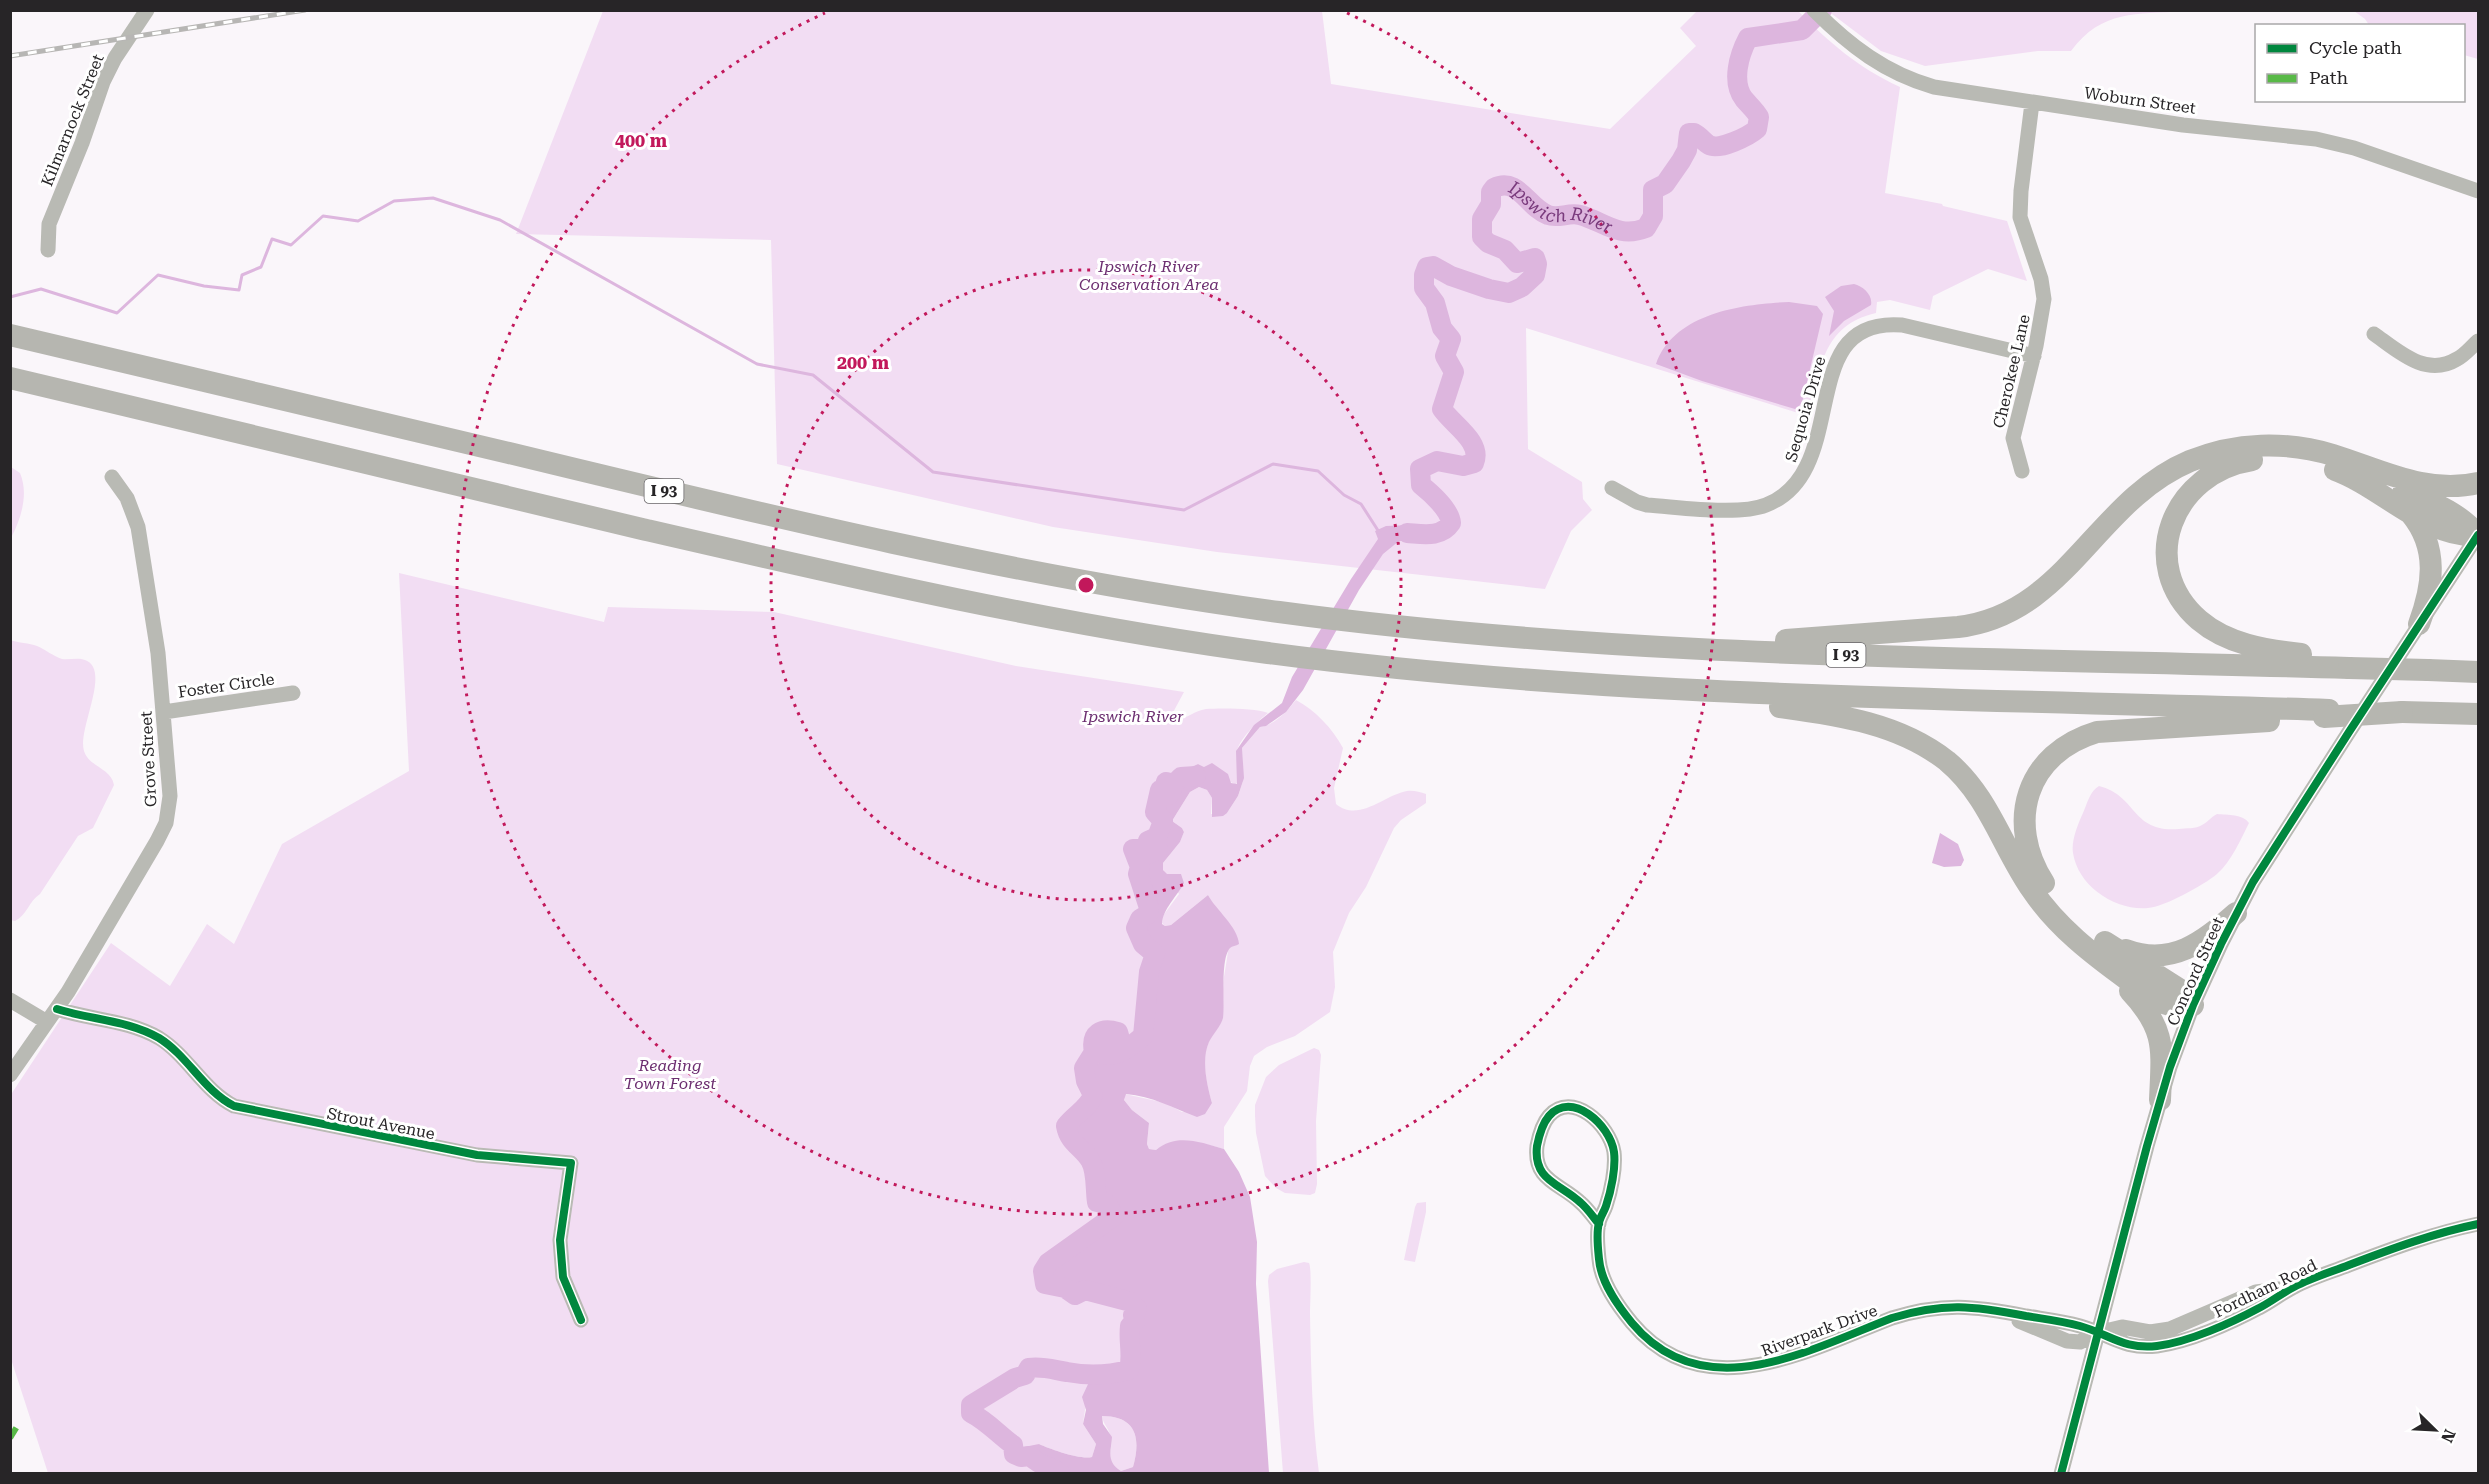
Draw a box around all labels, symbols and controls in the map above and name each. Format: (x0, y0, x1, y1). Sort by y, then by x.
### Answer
legend (2255, 24, 2465, 102)
text: Cycle path (2309, 37, 2402, 58)
street label: Kilmarnock Street (37, 51, 108, 189)
text: Path (2309, 67, 2348, 88)
street label: Woburn Street (2083, 83, 2197, 118)
text: 400 m (615, 130, 668, 151)
water label: Ipswich River (1505, 176, 1616, 238)
park label: Ipswich River Conservation Area (1079, 257, 1219, 294)
street label: Cherokee Lane (1989, 312, 2034, 430)
text: 200 m (837, 352, 890, 373)
street label: Sequoia Drive (1781, 354, 1830, 464)
road number: I 93 (644, 479, 684, 503)
centre of rings (1076, 575, 1096, 595)
road number: I 93 (1826, 643, 1866, 667)
street label: Foster Circle (177, 669, 276, 702)
park label: Ipswich River (1081, 707, 1184, 726)
street label: Grove Street (136, 710, 161, 807)
street label: Concord Street (2163, 914, 2228, 1029)
park label: Reading Town Forest (624, 1056, 716, 1093)
street label: Strout Avenue (325, 1104, 437, 1143)
street label: Fordham Road (2211, 1255, 2320, 1322)
street label: Riverpark Drive (1759, 1301, 1880, 1360)
north arrow (2405, 1400, 2465, 1460)
text: N (2437, 1426, 2459, 1445)

